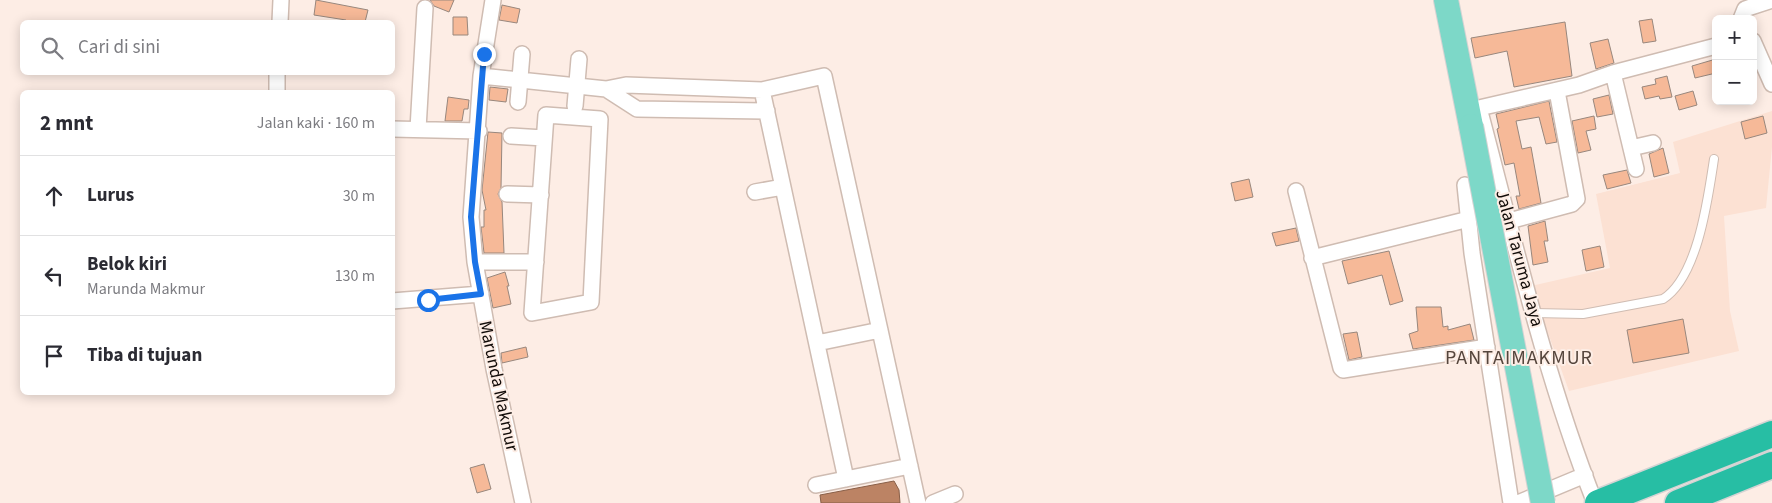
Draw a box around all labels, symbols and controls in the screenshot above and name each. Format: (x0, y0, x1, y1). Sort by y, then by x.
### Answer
map controls (1712, 15, 1757, 105)
button: + (1712, 15, 1757, 60)
search box (20, 20, 395, 75)
icon: search (38, 34, 66, 62)
text: Cari di sini (78, 34, 160, 61)
route end (473, 43, 496, 66)
button: − (1712, 60, 1757, 105)
text: 2 mnt (40, 108, 93, 138)
text: Jalan kaki · 160 m (257, 112, 375, 134)
icon: ahead (40, 182, 68, 210)
text: Lurus (87, 182, 134, 209)
text: 30 m (343, 185, 375, 207)
street label: Jalan Taruma Jaya (1489, 187, 1550, 329)
text: Belok kiri (87, 251, 167, 278)
icon: left (40, 262, 68, 290)
text: 130 m (335, 265, 375, 287)
text: Marunda Makmur (87, 278, 205, 300)
route start (417, 289, 440, 312)
street label: Marunda Makmur (472, 319, 525, 454)
icon: arrive (40, 342, 68, 370)
text: Tiba di tujuan (87, 342, 202, 369)
district label: PANTAIMAKMUR (1445, 344, 1593, 372)

